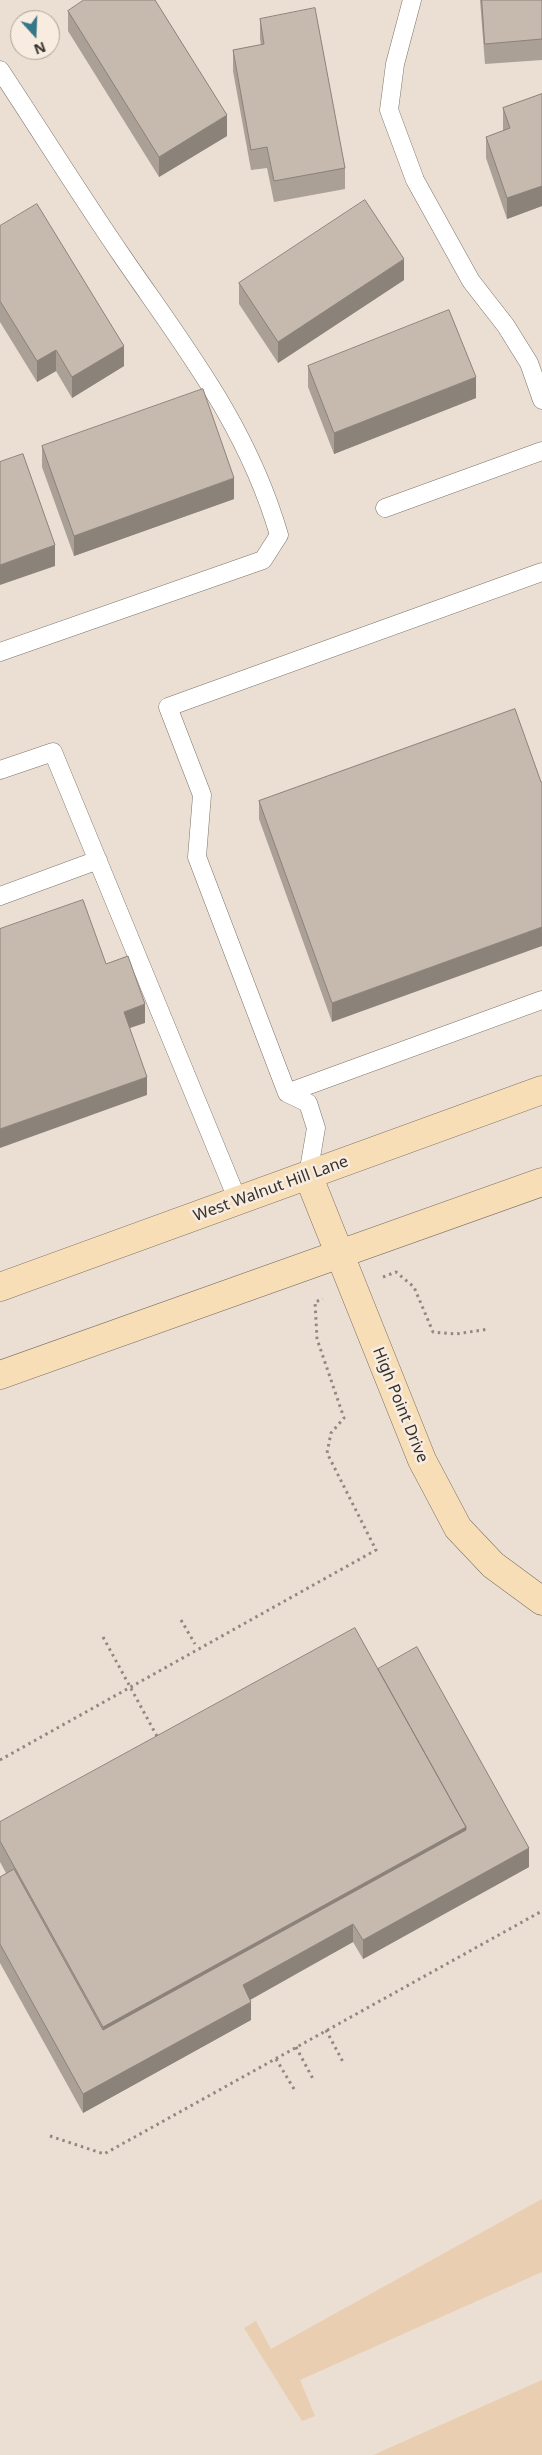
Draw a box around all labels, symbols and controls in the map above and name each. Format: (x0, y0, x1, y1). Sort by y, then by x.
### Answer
north arrow (10, 10, 60, 60)
text: N (31, 38, 49, 59)
street label: West Walnut Hill Lane (191, 1152, 351, 1226)
street label: High Point Drive (368, 1344, 432, 1466)

